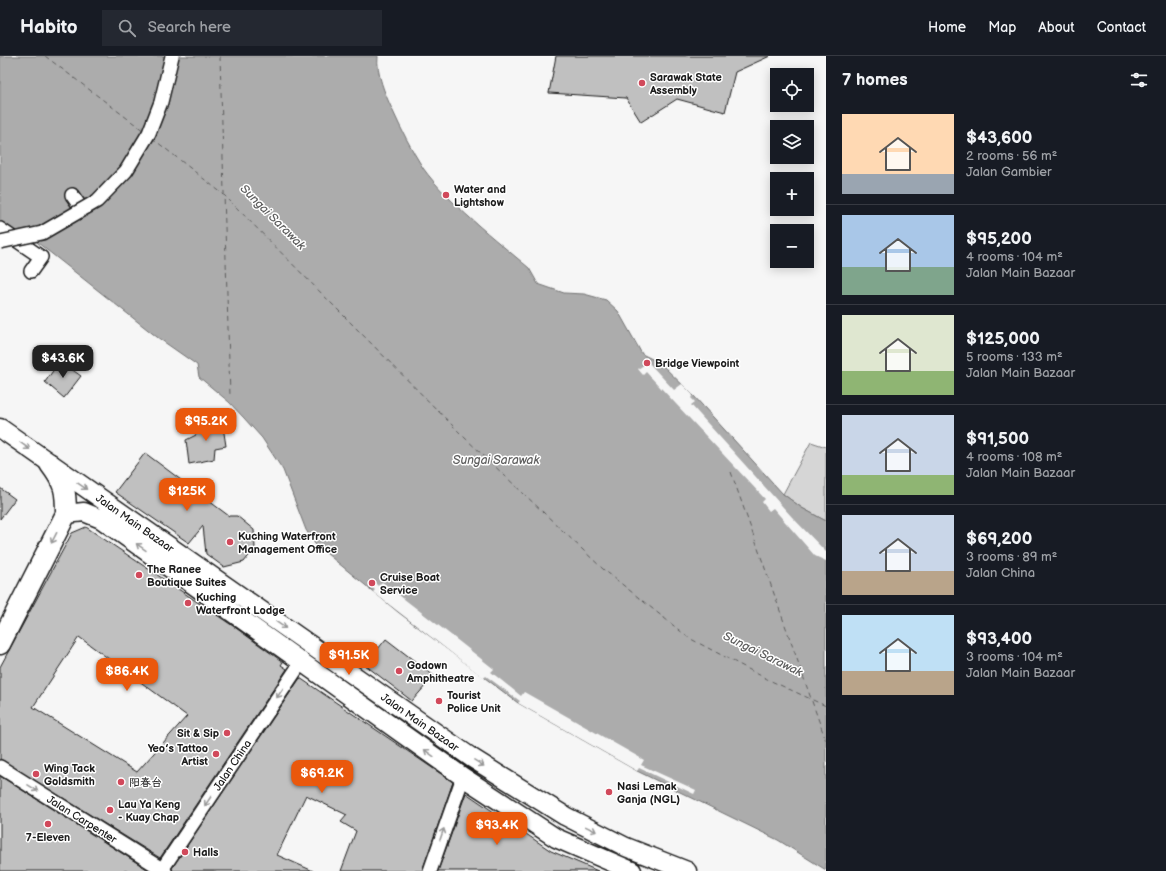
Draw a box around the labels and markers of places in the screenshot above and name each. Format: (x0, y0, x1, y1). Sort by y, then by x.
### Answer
place label: Sarawak State Assembly (649, 71, 722, 97)
marker: Sarawak State Assembly (637, 78, 647, 88)
place label: Water and Lightshow (454, 183, 506, 209)
marker: Water and Lightshow (441, 190, 451, 200)
pin: $43.6K (30, 345, 96, 379)
place label: Bridge Viewpoint (655, 357, 740, 370)
marker: Bridge Viewpoint (642, 358, 652, 368)
pin: $95.2K (173, 408, 239, 442)
pin: $125K (159, 478, 215, 512)
place label: Kuching Waterfront Management Office (238, 530, 337, 556)
marker: Kuching Waterfront Management Office (225, 537, 235, 547)
place label: The Ranee Boutique Suites (147, 563, 227, 589)
marker: The Ranee Boutique Suites (134, 570, 144, 580)
place label: Cruise Boat Service (380, 571, 440, 597)
marker: Cruise Boat Service (367, 578, 377, 588)
place label: Kuching Waterfront Lodge (196, 591, 285, 617)
marker: Kuching Waterfront Lodge (183, 598, 193, 608)
pin: $91.5K (316, 642, 382, 676)
pin: $86.4K (94, 658, 160, 692)
place label: Godown Amphitheatre (406, 659, 474, 685)
marker: Godown Amphitheatre (394, 666, 404, 676)
place label: Tourist Police Unit (447, 689, 501, 715)
marker: Tourist Police Unit (434, 696, 444, 706)
place label: Sit & Sip (177, 727, 219, 740)
marker: Sit & Sip (222, 728, 232, 738)
place label: Yeo’s Tattoo Artist (148, 742, 208, 768)
marker: Yeo’s Tattoo Artist (211, 749, 221, 759)
pin: $69.2K (289, 760, 355, 794)
place label: Wing Tack Goldsmith (44, 762, 95, 788)
marker: Wing Tack Goldsmith (31, 769, 41, 779)
place label: 阳春台 (129, 776, 162, 789)
marker: 阳春台 (116, 777, 126, 787)
place label: Nasi Lemak Ganja (NGL) (617, 780, 680, 806)
marker: Nasi Lemak Ganja (NGL) (604, 787, 614, 797)
place label: Lau Ya Keng - Kuay Chap (118, 798, 180, 824)
marker: Lau Ya Keng - Kuay Chap (105, 805, 115, 815)
pin: $93.4K (464, 812, 530, 846)
marker: 7-Eleven (43, 819, 53, 829)
place label: 7-Eleven (26, 831, 70, 844)
place label: Halls (193, 846, 219, 859)
marker: Halls (180, 847, 190, 857)

